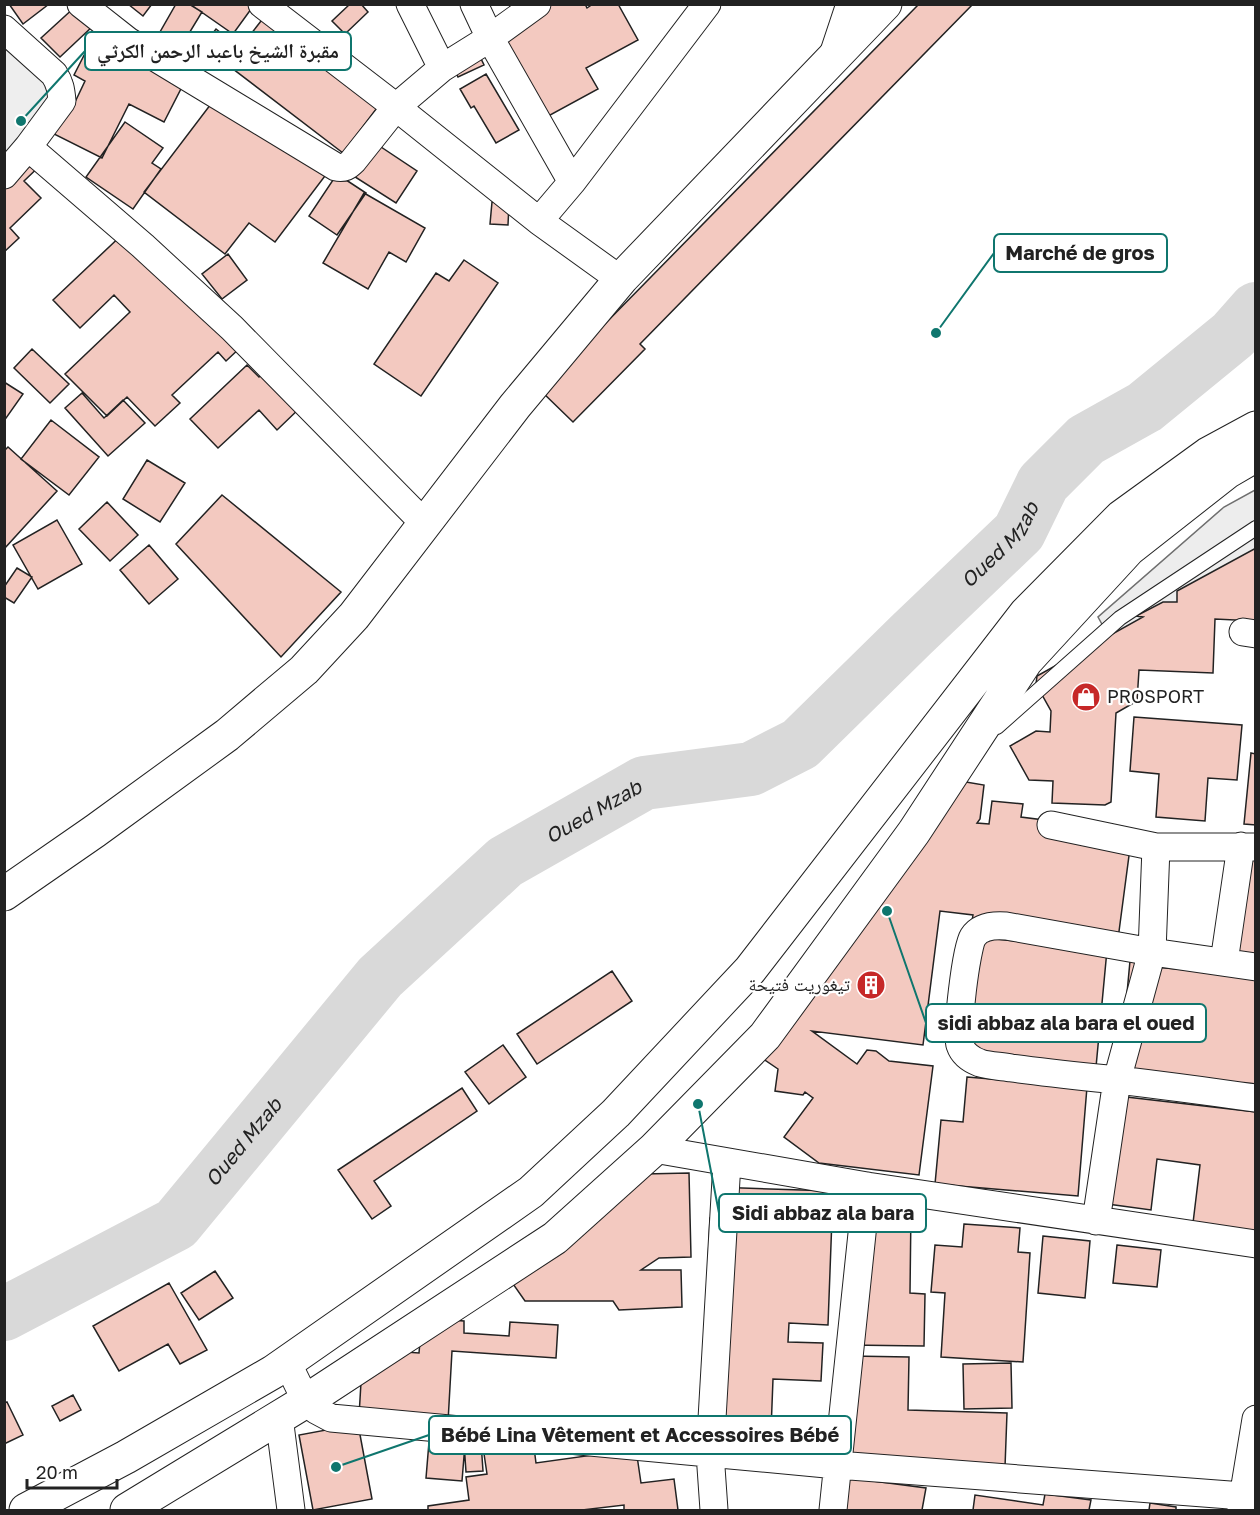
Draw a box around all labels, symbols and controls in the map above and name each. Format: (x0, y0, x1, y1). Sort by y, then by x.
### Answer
callout: مقبرة الشيخ باعبد الرحمن الكرثي (85, 32, 351, 70)
text: مقبرة الشيخ باعبد الرحمن الكرثي (97, 38, 339, 67)
callout: Marché de gros (994, 234, 1167, 272)
text: Marché de gros (1005, 240, 1155, 264)
water label: Oued Mzab (955, 496, 1043, 592)
shop icon: PROSPORT (1070, 681, 1102, 713)
place label: PROSPORT (1107, 685, 1204, 707)
water label: Oued Mzab (541, 773, 647, 848)
building icon: تيغوريت فتيحة (855, 969, 887, 1001)
place label: تيغوريت فتيحة (748, 973, 850, 995)
callout: sidi abbaz ala bara el oued (926, 1004, 1206, 1042)
text: sidi abbaz ala bara el oued (938, 1010, 1194, 1034)
water label: Oued Mzab (199, 1092, 287, 1191)
callout: Sidi abbaz ala bara (719, 1194, 926, 1232)
text: Sidi abbaz ala bara (732, 1200, 914, 1224)
callout: Bébé Lina Vêtement et Accessoires Bébé (429, 1416, 851, 1454)
text: Bébé Lina Vêtement et Accessoires Bébé (441, 1422, 839, 1446)
scale bar (27, 1452, 117, 1490)
text: 20 m (36, 1461, 78, 1483)

